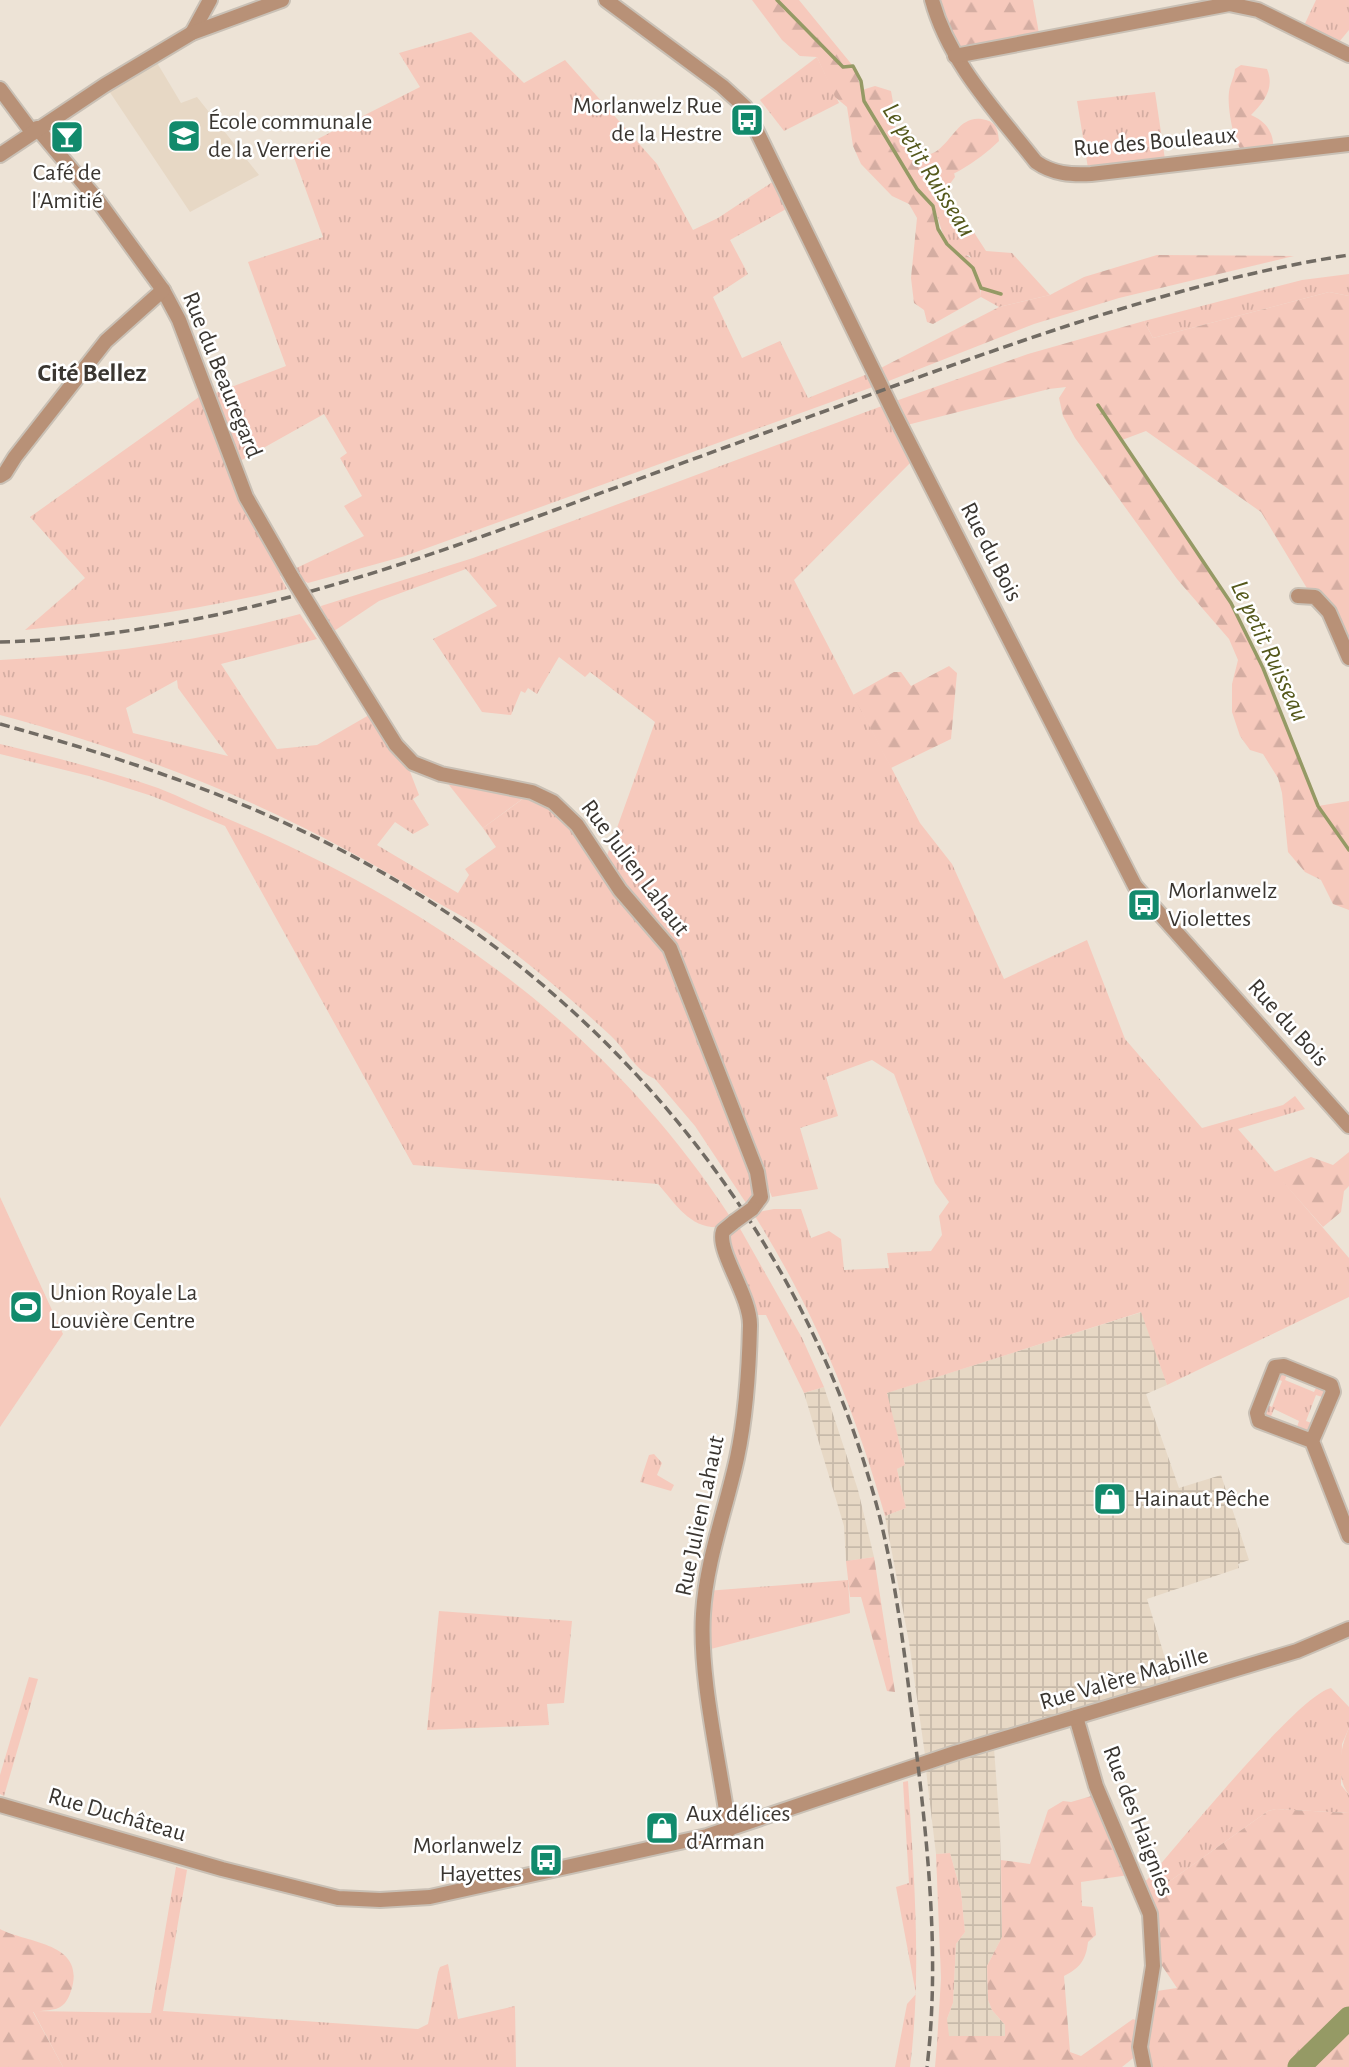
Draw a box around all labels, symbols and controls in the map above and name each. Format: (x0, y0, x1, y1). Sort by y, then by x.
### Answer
place label: Morlanwelz Rue de la Hestre (573, 94, 722, 146)
water label: Le petit Ruisseau (878, 98, 980, 242)
bus stop icon: Morlanwelz Rue de la Hestre (728, 101, 766, 139)
place label: École communale de la Verrerie (208, 108, 372, 162)
school or university icon: École communale de la Verrerie (165, 117, 203, 155)
bar icon: Café de l'Amitié (48, 118, 86, 156)
street label: Rue des Bouleaux (1072, 123, 1238, 161)
place label: Café de l'Amitié (31, 161, 103, 213)
street label: Rue du Beauregard (178, 289, 266, 461)
district label: Cité Bellez (37, 360, 147, 386)
street label: Rue du Bois (956, 499, 1026, 605)
water label: Le petit Ruisseau (1226, 576, 1314, 726)
street label: Rue Julien Lahaut (576, 796, 694, 941)
place label: Morlanwelz Violettes (1168, 879, 1277, 931)
bus stop icon: Morlanwelz Violettes (1125, 886, 1163, 924)
street label: Rue du Bois (1243, 975, 1333, 1071)
place label: Union Royale La Louvière Centre (50, 1281, 198, 1333)
sports icon: Union Royale La Louvière Centre (7, 1288, 45, 1326)
street label: Rue Julien Lahaut (671, 1433, 729, 1598)
shop icon: Hainaut Pêche (1091, 1480, 1129, 1518)
place label: Hainaut Pêche (1134, 1487, 1269, 1511)
street label: Rue Valère Mabille (1037, 1643, 1211, 1715)
street label: Rue des Haignies (1098, 1742, 1178, 1900)
street label: Rue Duchâteau (45, 1784, 189, 1846)
place label: Aux délices d'Arman (686, 1802, 790, 1854)
shop icon: Aux délices d'Arman (643, 1809, 681, 1847)
place label: Morlanwelz Hayettes (413, 1834, 522, 1886)
bus stop icon: Morlanwelz Hayettes (527, 1841, 565, 1879)

